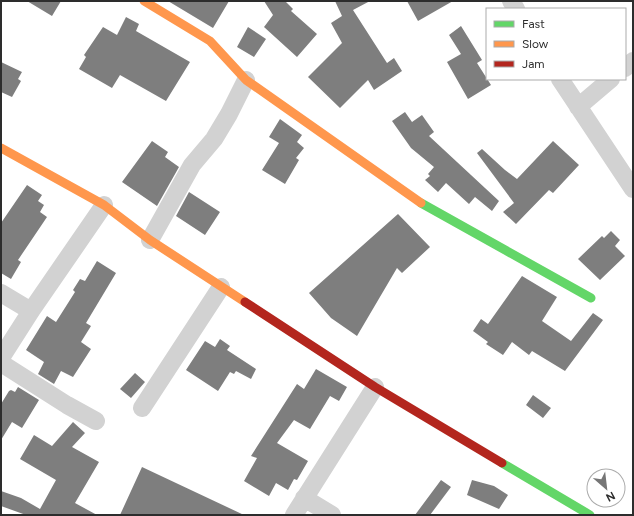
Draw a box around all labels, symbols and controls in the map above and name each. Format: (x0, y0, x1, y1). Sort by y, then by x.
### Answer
legend (486, 8, 626, 80)
text: Fast (522, 17, 545, 31)
text: Slow (522, 37, 549, 51)
text: Jam (522, 57, 545, 71)
north arrow (586, 468, 626, 508)
text: N (604, 489, 617, 504)

